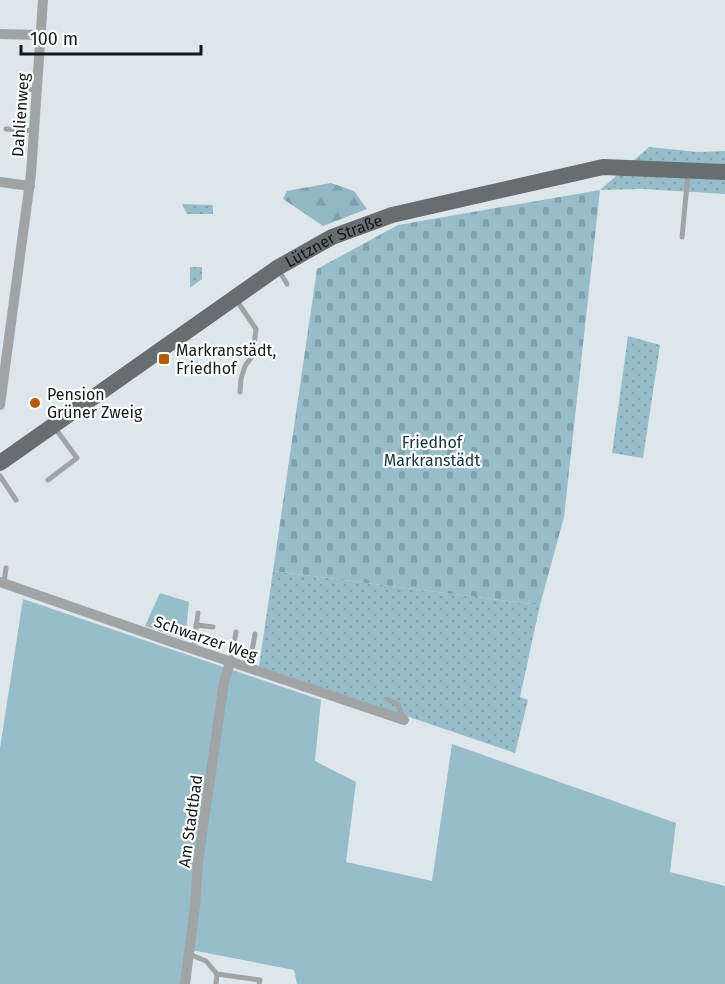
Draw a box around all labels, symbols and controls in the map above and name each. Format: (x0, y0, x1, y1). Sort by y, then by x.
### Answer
scale bar (21, 18, 201, 56)
text: 100 m (30, 28, 78, 50)
street label: Dahlienweg (8, 72, 33, 158)
street label: Lützner Straße (282, 210, 385, 272)
place label: Markranstädt, Friedhof (176, 341, 276, 378)
marker: Markranstädt, Friedhof (157, 352, 171, 366)
place label: Pension Grüner Zweig (47, 385, 143, 422)
marker: Pension Grüner Zweig (28, 396, 42, 410)
park label: Friedhof Markranstädt (384, 433, 480, 470)
street label: Schwarzer Weg (152, 612, 261, 665)
street label: Am Stadtbad (175, 774, 206, 869)

